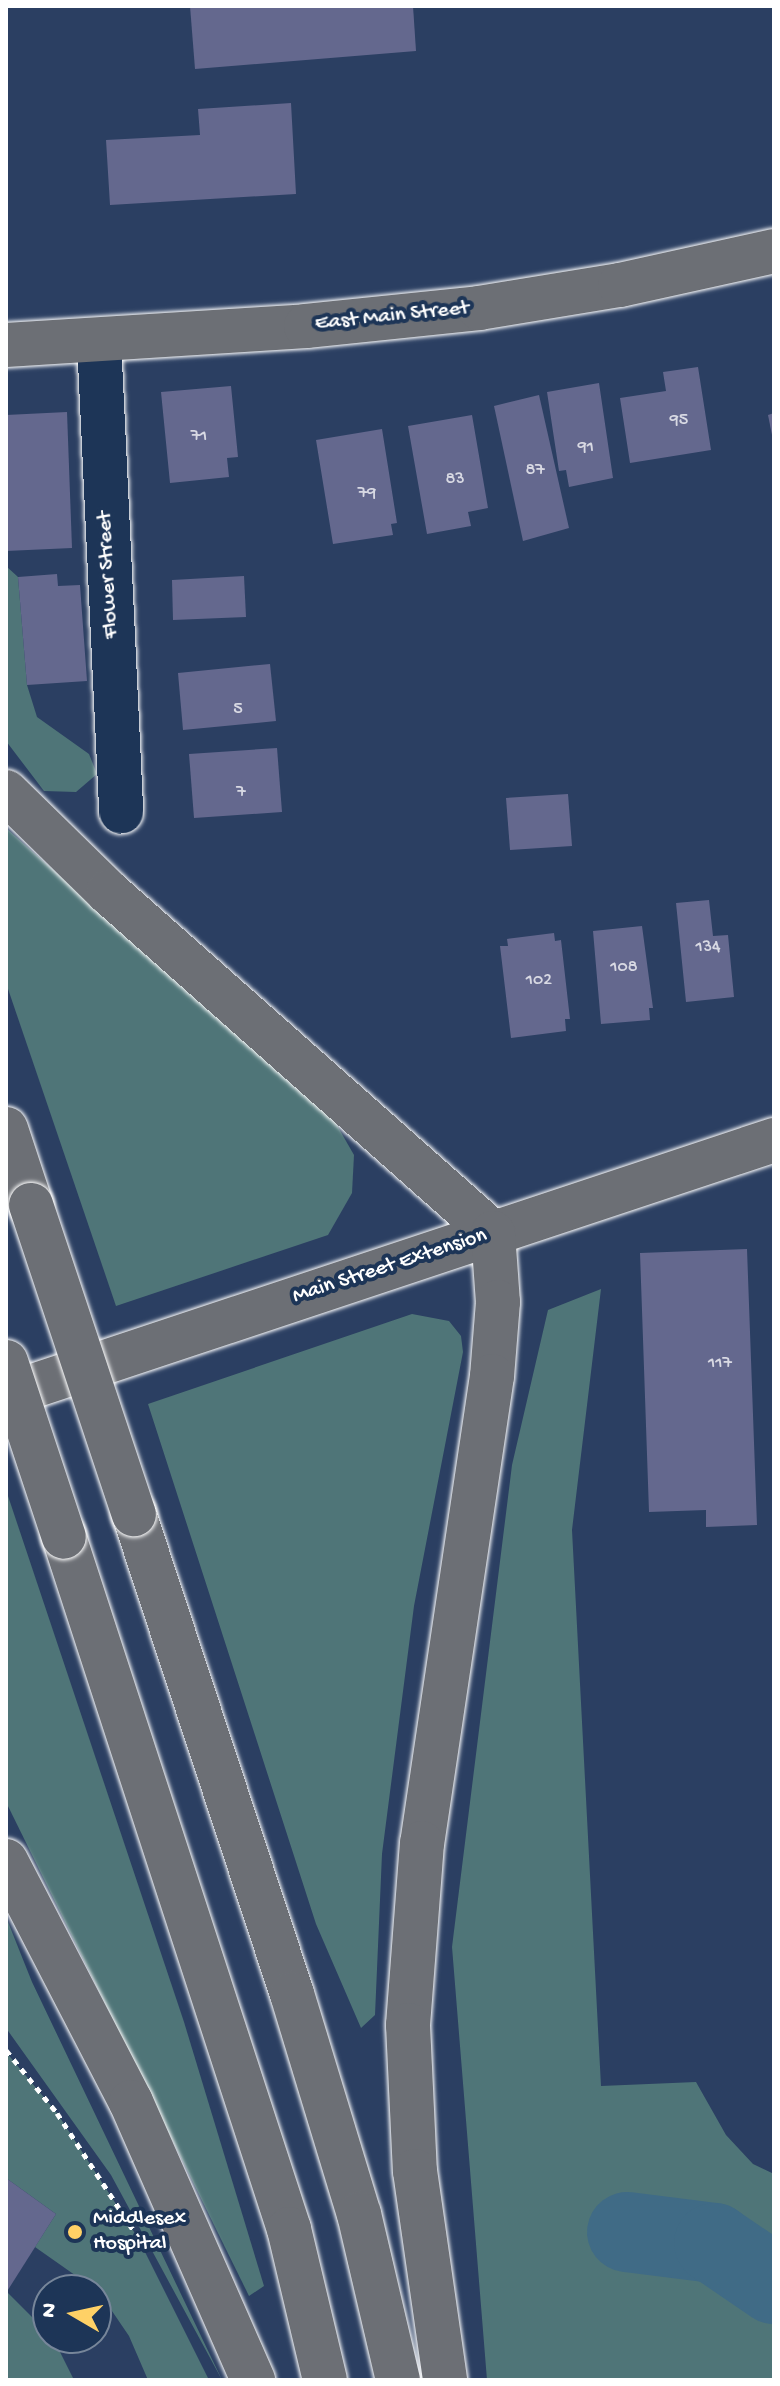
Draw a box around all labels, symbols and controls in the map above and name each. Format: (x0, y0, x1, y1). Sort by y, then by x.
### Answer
street label: East Main Street (314, 296, 470, 338)
house number: 95 (670, 410, 688, 432)
house number: 71 (191, 426, 207, 448)
house number: 91 (578, 437, 594, 459)
house number: 87 (525, 460, 545, 482)
house number: 83 (445, 469, 465, 491)
house number: 79 (358, 483, 376, 505)
street label: Flower Street (92, 511, 126, 639)
house number: 5 (233, 699, 243, 721)
house number: 7 (236, 782, 246, 804)
house number: 134 (695, 937, 721, 959)
house number: 108 (610, 957, 638, 979)
house number: 102 (526, 970, 552, 992)
street label: Main Street Extension (290, 1223, 490, 1311)
house number: 117 (708, 1353, 732, 1375)
place label: Middlesex Hospital (93, 2206, 186, 2258)
marker: Middlesex Hospital (64, 2221, 86, 2243)
north arrow (32, 2274, 112, 2354)
text: N (36, 2301, 64, 2320)

